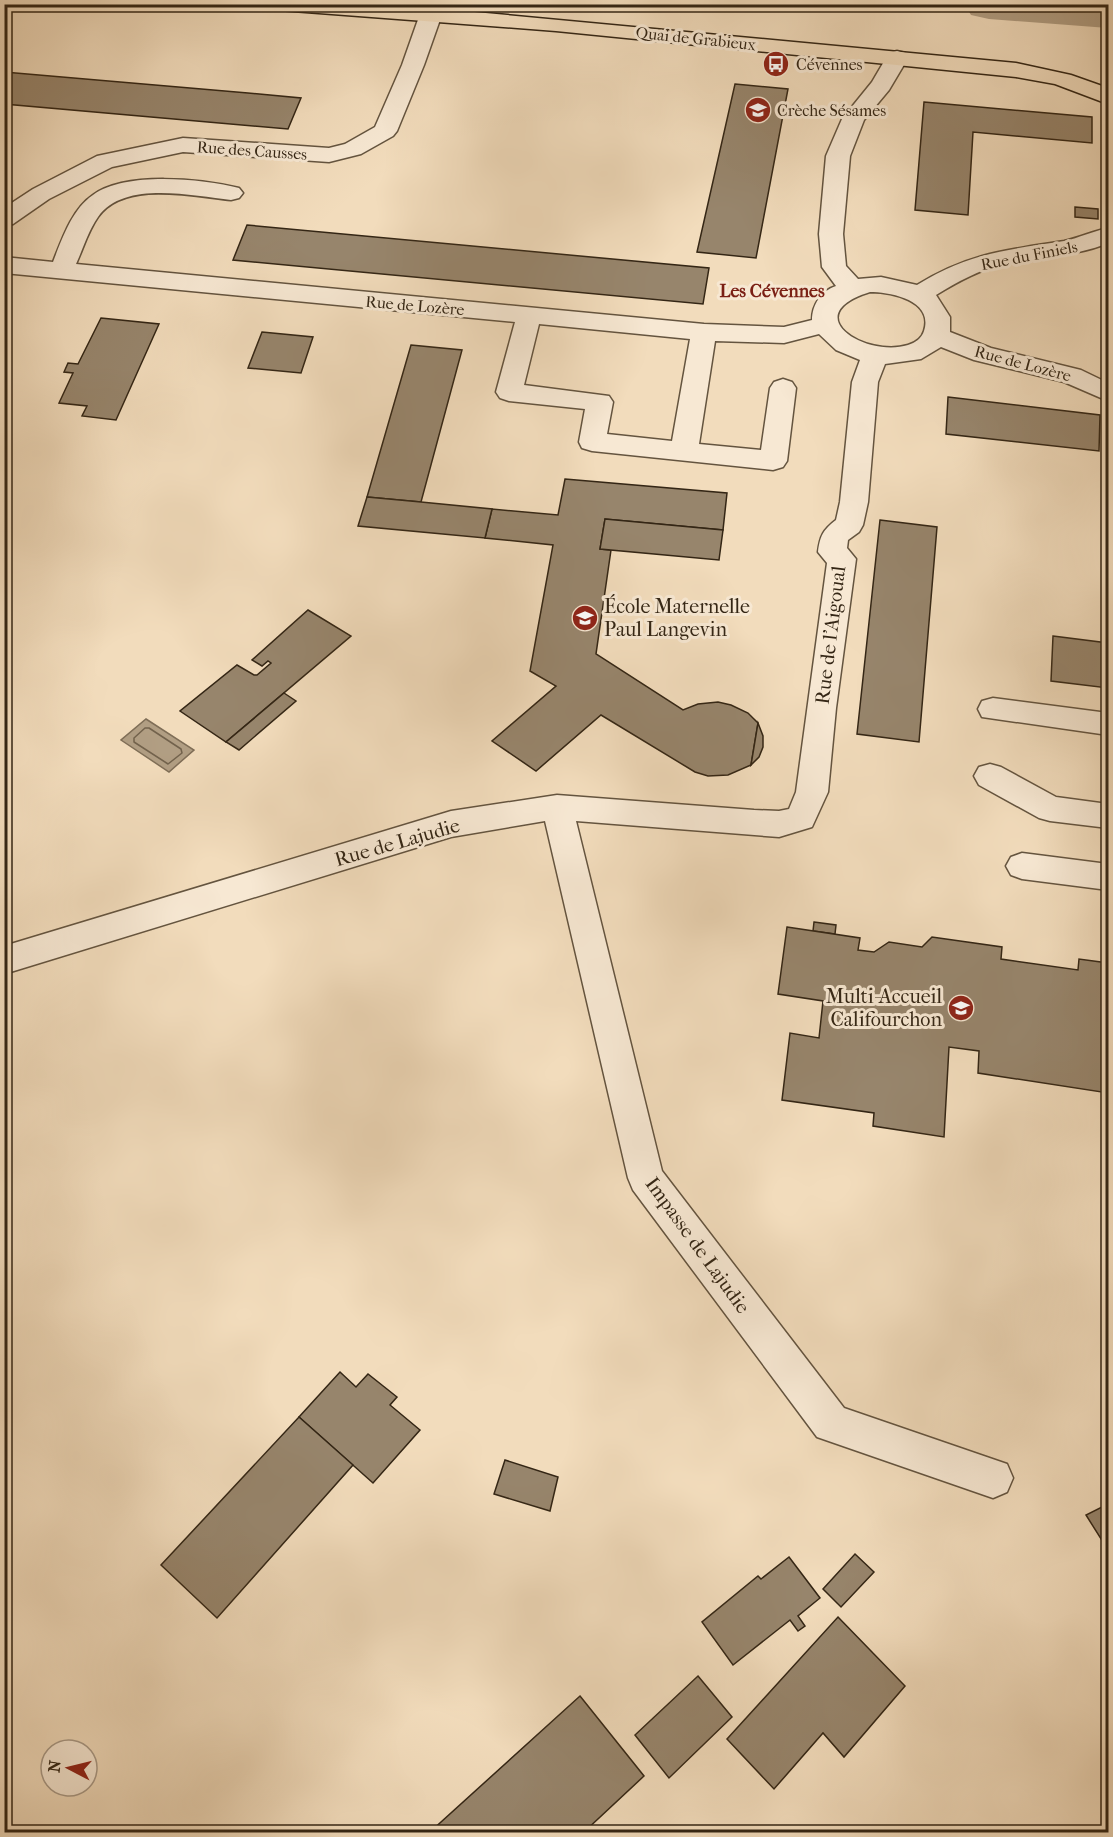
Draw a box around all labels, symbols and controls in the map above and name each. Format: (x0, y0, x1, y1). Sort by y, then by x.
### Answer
street label: Quai de Grabieux (635, 23, 758, 54)
bus stop icon: Cévennes (761, 49, 791, 79)
place label: Cévennes (796, 55, 863, 74)
school or university icon: Crèche Sésames (743, 95, 773, 125)
place label: Crèche Sésames (777, 101, 886, 120)
street label: Rue des Causses (196, 137, 308, 164)
street label: Rue du Finiels (979, 237, 1079, 274)
district label: Les Cévennes (719, 281, 825, 302)
street label: Rue de Lozère (365, 292, 465, 319)
street label: Rue de Lozère (973, 341, 1073, 386)
street label: Rue de l'Aigoual (811, 564, 850, 705)
place label: École Maternelle Paul Langevin (604, 594, 750, 641)
school or university icon: École Maternelle Paul Langevin (570, 603, 600, 633)
street label: Rue de Lajudie (332, 814, 462, 871)
place label: Multi-Accueil Califourchon (826, 985, 942, 1031)
school or university icon: Multi-Accueil Califourchon (946, 993, 976, 1023)
street label: Impasse de Lajudie (640, 1173, 755, 1318)
north arrow (39, 1738, 99, 1798)
text: N (44, 1758, 65, 1773)

